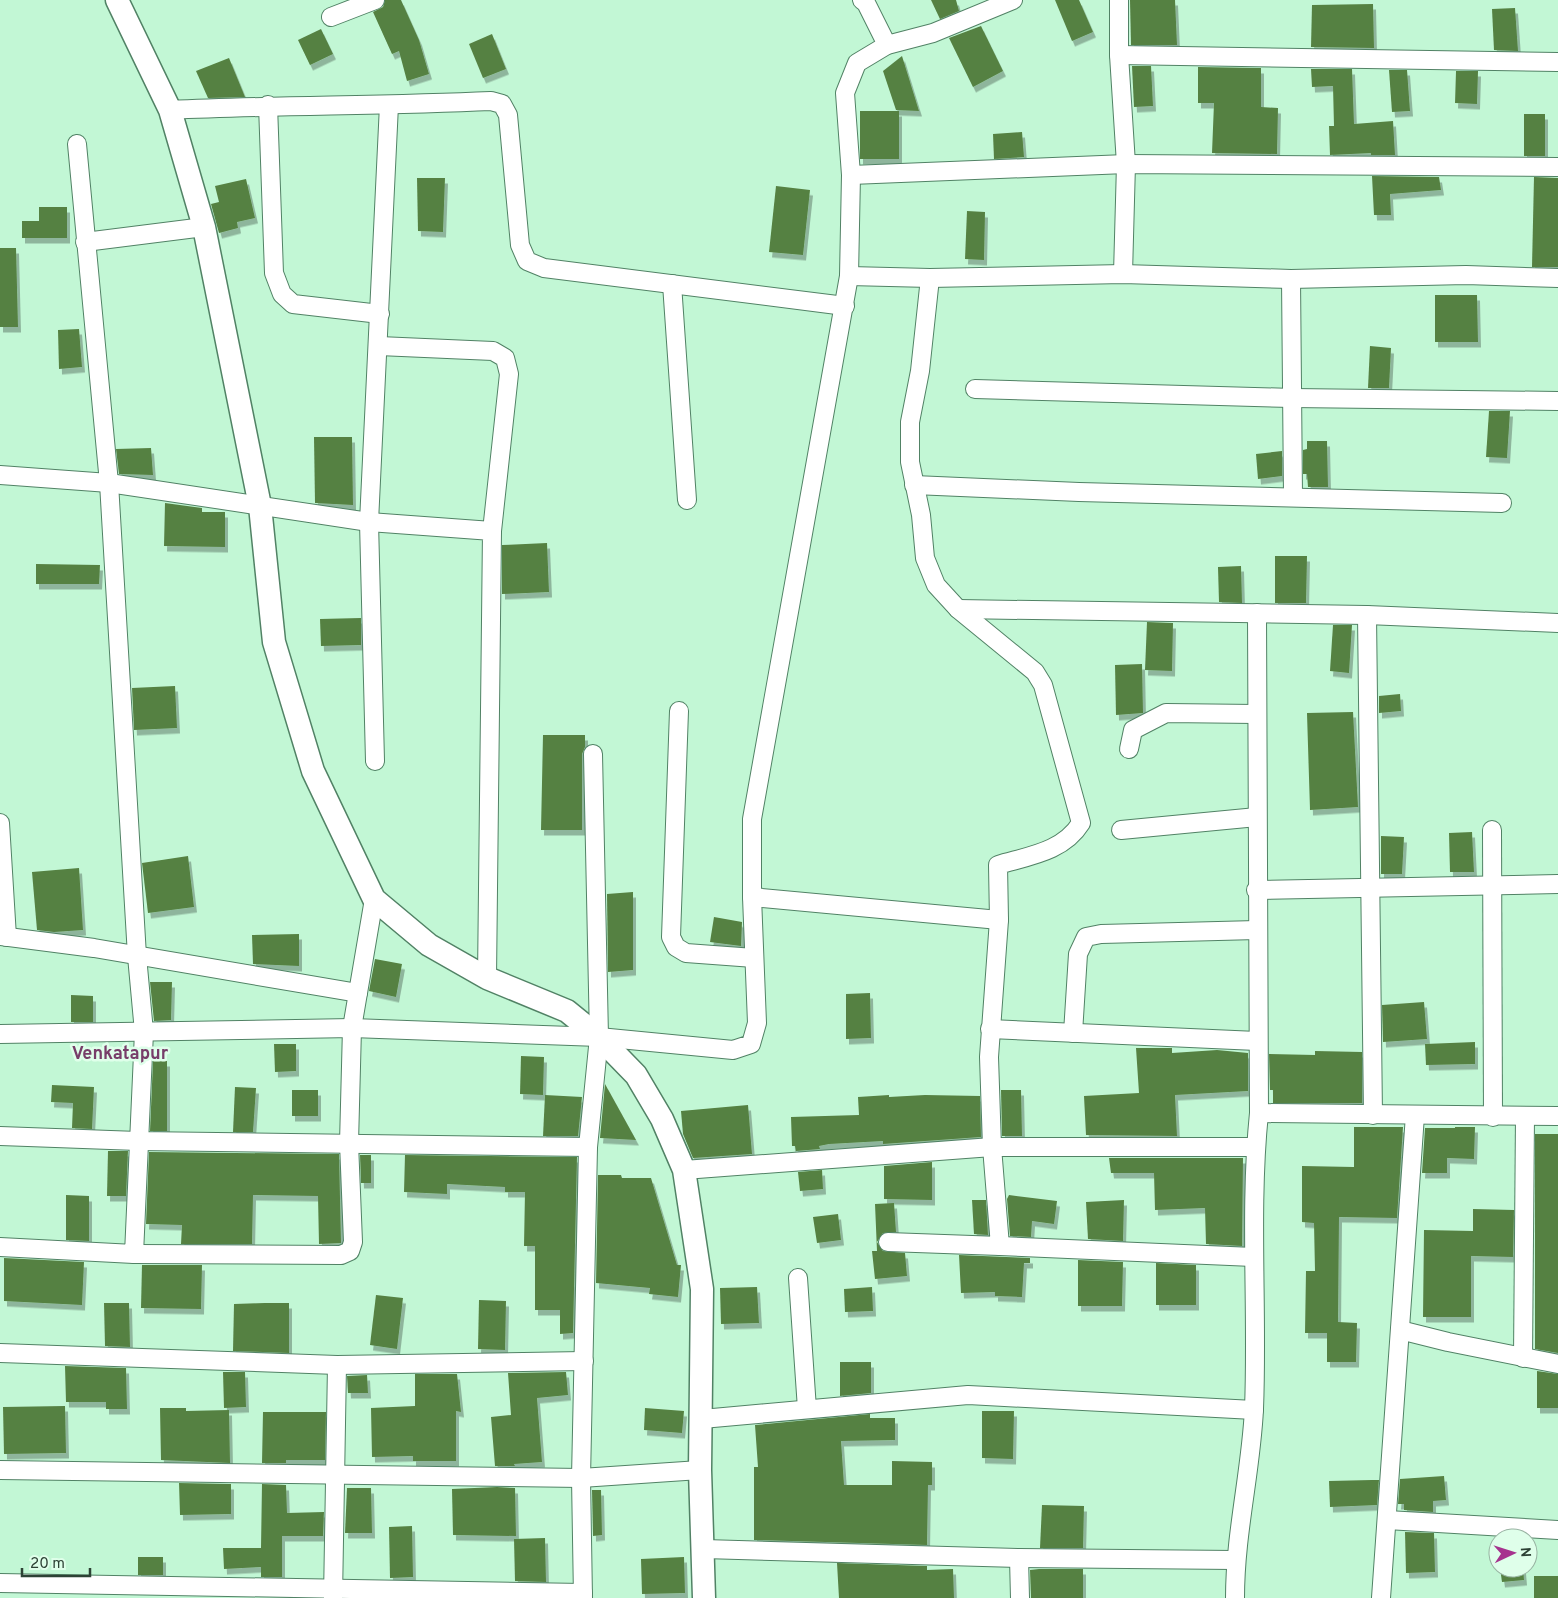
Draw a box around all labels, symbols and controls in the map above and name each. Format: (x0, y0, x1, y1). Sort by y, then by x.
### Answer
district label: Venkatapur (72, 1043, 169, 1066)
north arrow (1488, 1528, 1538, 1578)
scale bar (22, 1546, 90, 1578)
text: N (1516, 1547, 1533, 1558)
text: 20 m (30, 1555, 65, 1574)

